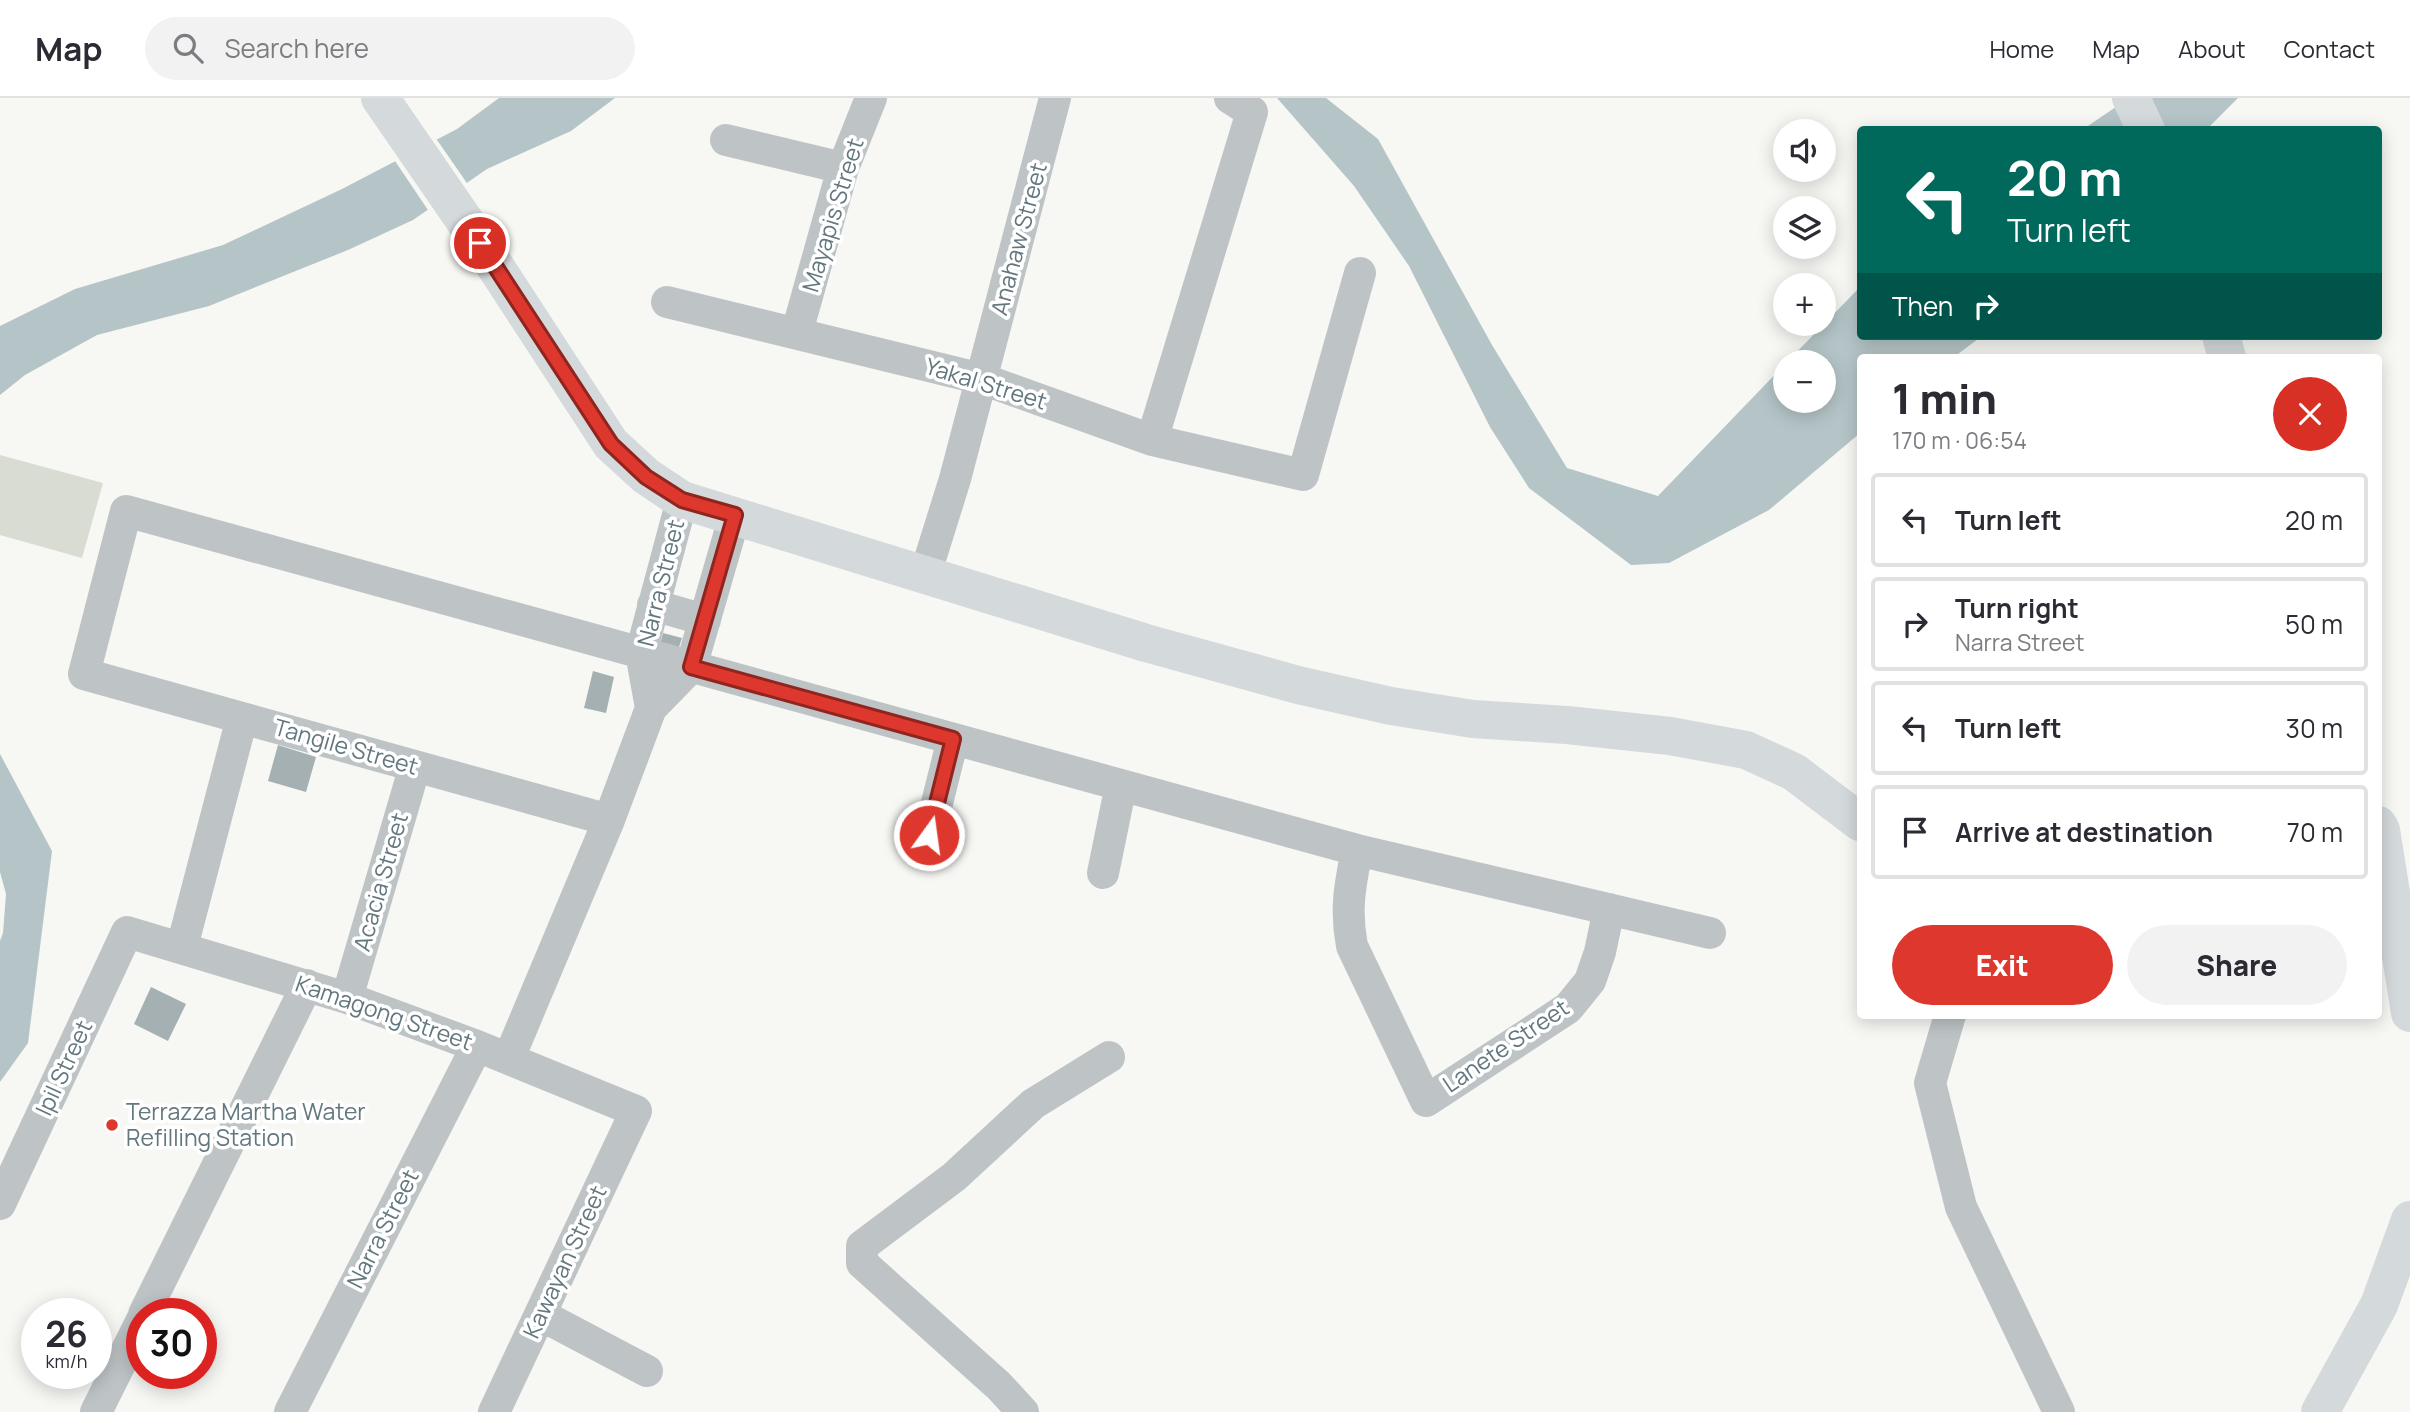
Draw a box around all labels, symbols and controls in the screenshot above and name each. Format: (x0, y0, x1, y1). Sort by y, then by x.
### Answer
search box (145, 17, 635, 80)
text: Map (35, 26, 103, 71)
icon: search (169, 29, 207, 67)
text: Search here (225, 30, 369, 66)
text: Home (1989, 32, 2054, 65)
text: Map (2092, 32, 2140, 65)
text: About (2178, 32, 2246, 65)
text: Contact (2284, 32, 2375, 65)
map controls (1773, 119, 1836, 413)
button: sound (1773, 119, 1836, 182)
street label: Mayapis Street (793, 134, 871, 295)
text: 20 m (2007, 144, 2122, 211)
icon: left (1892, 154, 1983, 245)
street label: Anahaw Street (982, 159, 1054, 319)
button: layers (1773, 196, 1836, 259)
text: Turn left (2007, 208, 2131, 252)
pin (450, 213, 510, 273)
icon: arrive (461, 224, 499, 262)
button: + (1773, 273, 1836, 336)
icon: right (1967, 287, 2005, 325)
text: Then (1892, 288, 1953, 324)
street label: Yakal Street (922, 349, 1051, 417)
button: − (1773, 350, 1836, 413)
text: 1 min (1892, 369, 1997, 427)
button: close (2273, 377, 2347, 451)
text: 170 m · 06:54 (1892, 424, 2027, 456)
icon: left (1896, 501, 1934, 539)
text: Turn left (1955, 502, 2062, 538)
text: 20 m (2285, 502, 2343, 538)
street label: Narra Street (629, 516, 691, 649)
text: Turn right (1955, 590, 2079, 626)
icon: right (1896, 605, 1934, 643)
text: 50 m (2285, 606, 2343, 642)
text: Narra Street (1955, 626, 2085, 658)
icon: left (1896, 709, 1934, 747)
street label: Tangile Street (270, 710, 422, 782)
text: Turn left (1955, 710, 2062, 746)
text: 30 m (2286, 710, 2343, 746)
position arrow (892, 798, 966, 872)
street label: Acacia Street (345, 809, 415, 955)
icon: arrive (1896, 813, 1934, 851)
text: Arrive at destination (1955, 814, 2213, 850)
text: 70 m (2287, 814, 2343, 850)
button: Exit (1892, 925, 2113, 1005)
button: Share (2127, 925, 2347, 1005)
street label: Kamagong Street (291, 967, 477, 1057)
street label: Lanete Street (1436, 991, 1575, 1099)
street label: Ipil Street (27, 1015, 99, 1121)
place label: Terrazza Martha Water Refilling Station (126, 1095, 366, 1153)
marker: Terrazza Martha Water Refilling Station (104, 1117, 120, 1133)
street label: Narra Street (338, 1164, 426, 1294)
street label: Kawayan Street (515, 1180, 614, 1343)
speed limit sign: 30 (126, 1298, 217, 1389)
text: 26 (45, 1310, 88, 1358)
text: km/h (46, 1349, 87, 1373)

